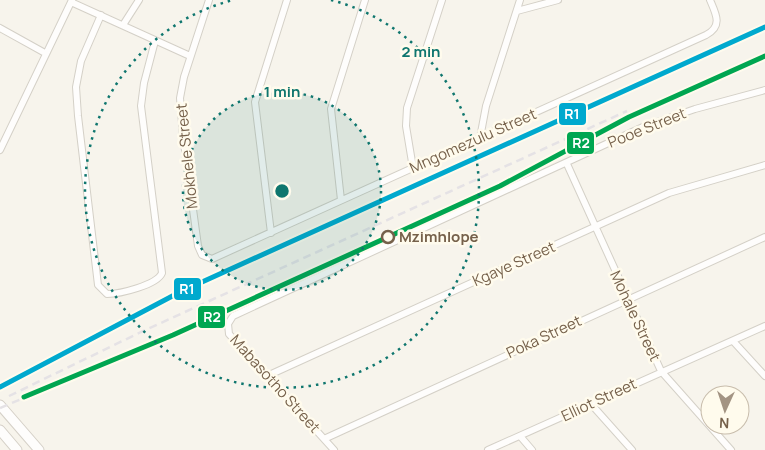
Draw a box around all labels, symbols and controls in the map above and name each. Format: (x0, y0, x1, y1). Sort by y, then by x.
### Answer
text: 2 min (401, 41, 441, 62)
text: 1 min (264, 81, 300, 102)
street label: Mokhele Street (171, 102, 202, 210)
line badge: R1 (558, 102, 587, 126)
street label: Pooe Street (605, 102, 689, 153)
street label: Mngomezulu Street (406, 103, 540, 178)
text: R1 (564, 104, 580, 123)
line badge: R2 (566, 131, 595, 155)
text: R2 (572, 133, 590, 152)
centre of rings (273, 182, 291, 200)
place label: Mzimhlope (399, 226, 479, 247)
marker: Mzimhlope (381, 230, 395, 244)
street label: Kgaye Street (469, 236, 559, 291)
street label: Mohale Street (605, 267, 666, 365)
line badge: R1 (173, 277, 202, 301)
text: R1 (179, 279, 195, 298)
line badge: R2 (197, 305, 226, 329)
text: R2 (203, 307, 221, 326)
street label: Poka Street (503, 310, 585, 363)
street label: Mabasotho Street (225, 330, 325, 437)
street label: Elliot Street (558, 373, 640, 426)
north arrow (700, 385, 750, 435)
text: N (719, 414, 730, 433)

